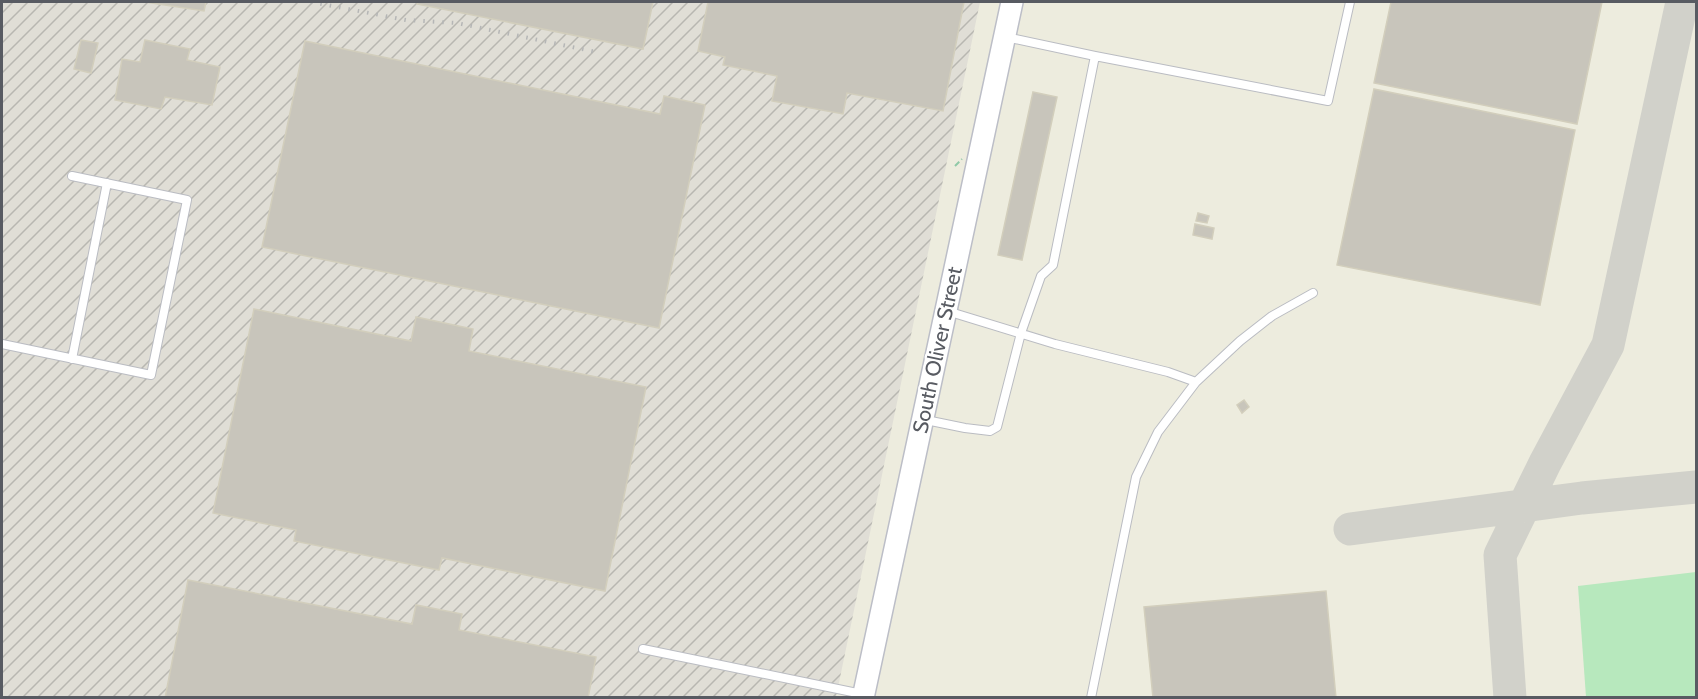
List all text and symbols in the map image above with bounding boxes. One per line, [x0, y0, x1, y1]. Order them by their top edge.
street label: South Oliver Street [907, 264, 967, 436]

